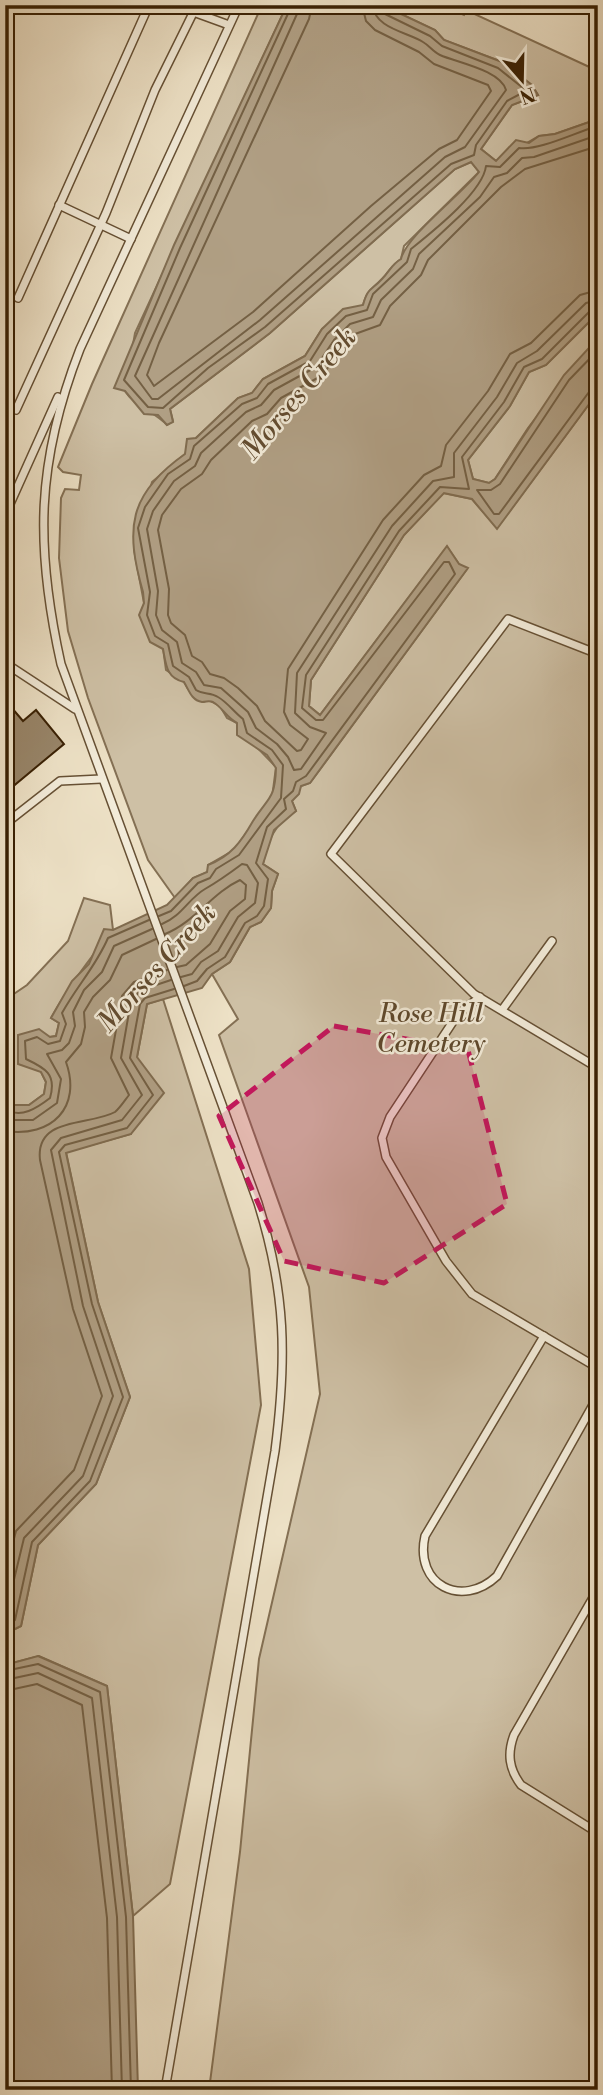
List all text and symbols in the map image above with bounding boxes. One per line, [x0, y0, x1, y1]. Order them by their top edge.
north arrow [488, 46, 558, 116]
text: N [516, 81, 539, 109]
water label: Morses Creek [234, 321, 364, 467]
water label: Morses Creek [90, 896, 224, 1040]
park label: Rose Hill Cemetery [377, 998, 486, 1060]

